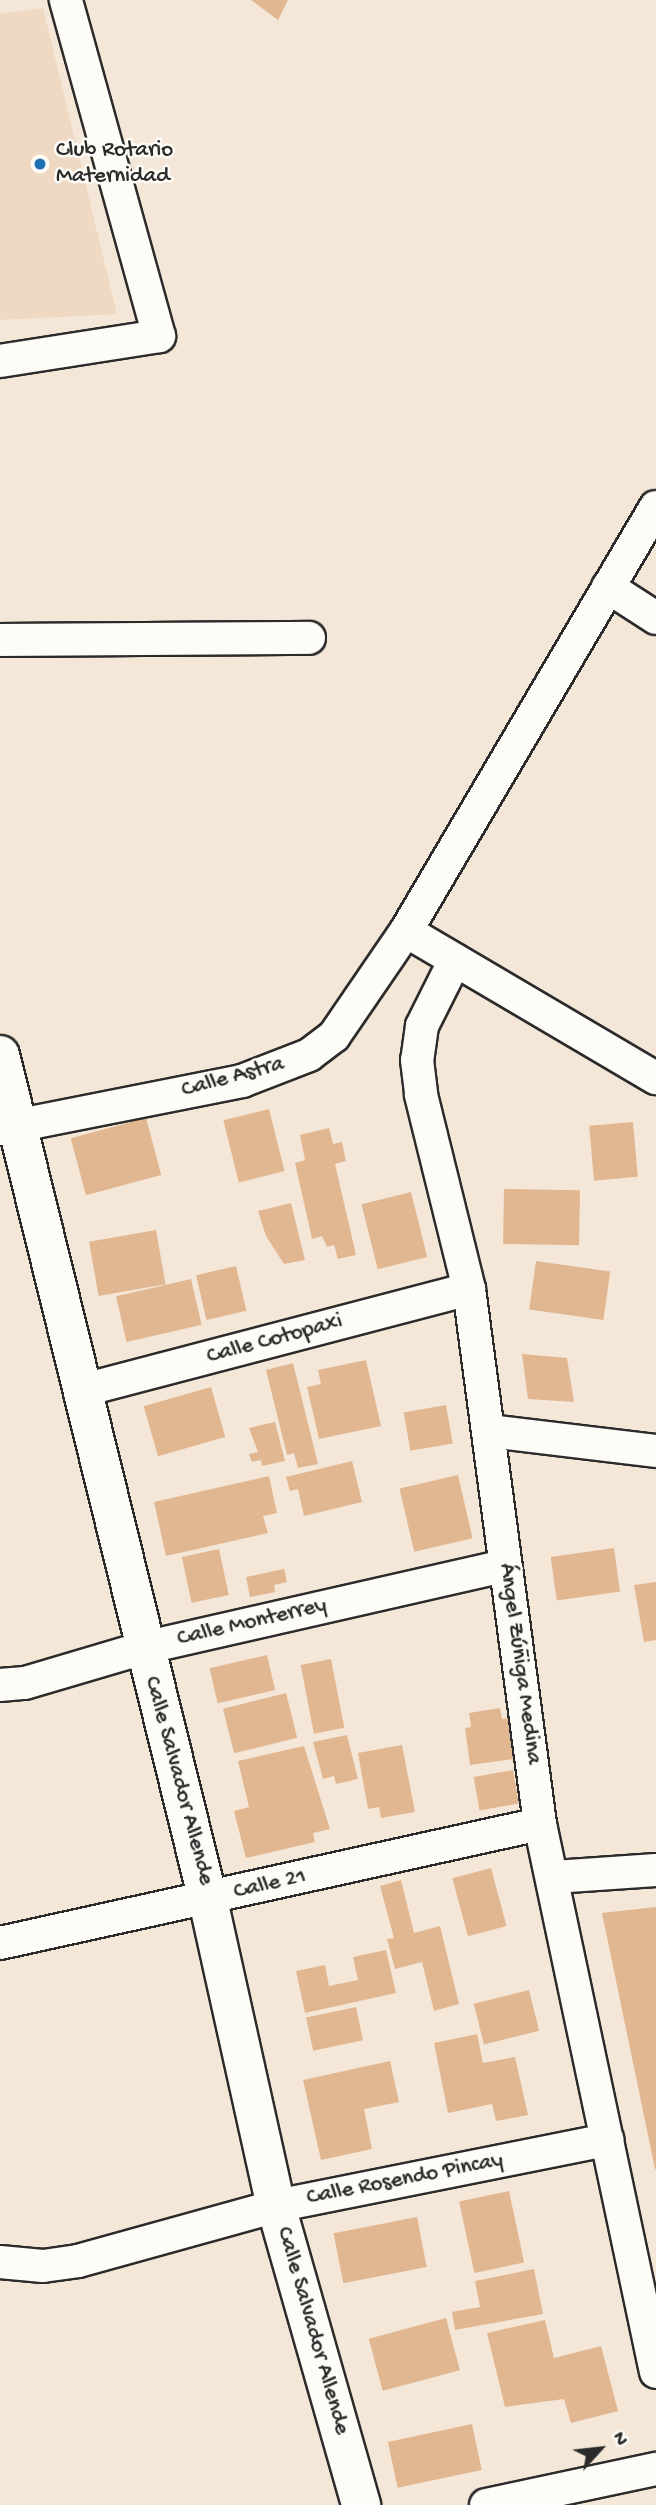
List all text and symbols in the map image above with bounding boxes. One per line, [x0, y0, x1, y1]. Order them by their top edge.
place label: Club Rotario Maternidad [56, 137, 173, 191]
marker: Club Rotario Maternidad [30, 154, 50, 174]
street label: Calle Astra [179, 1051, 287, 1105]
street label: Calle Cotopaxi [204, 1309, 346, 1371]
street label: Ángel Zúñiga Medina [491, 1562, 547, 1766]
street label: Calle Monterrey [175, 1592, 329, 1654]
street label: Calle Salvador Allende [137, 1674, 219, 1888]
street label: Calle 21 [231, 1863, 309, 1907]
street label: Calle Rosendo Pincay [305, 2147, 505, 2213]
street label: Calle Salvador Allende [269, 2224, 355, 2438]
north arrow [565, 2414, 635, 2484]
text: N [606, 2428, 632, 2450]

